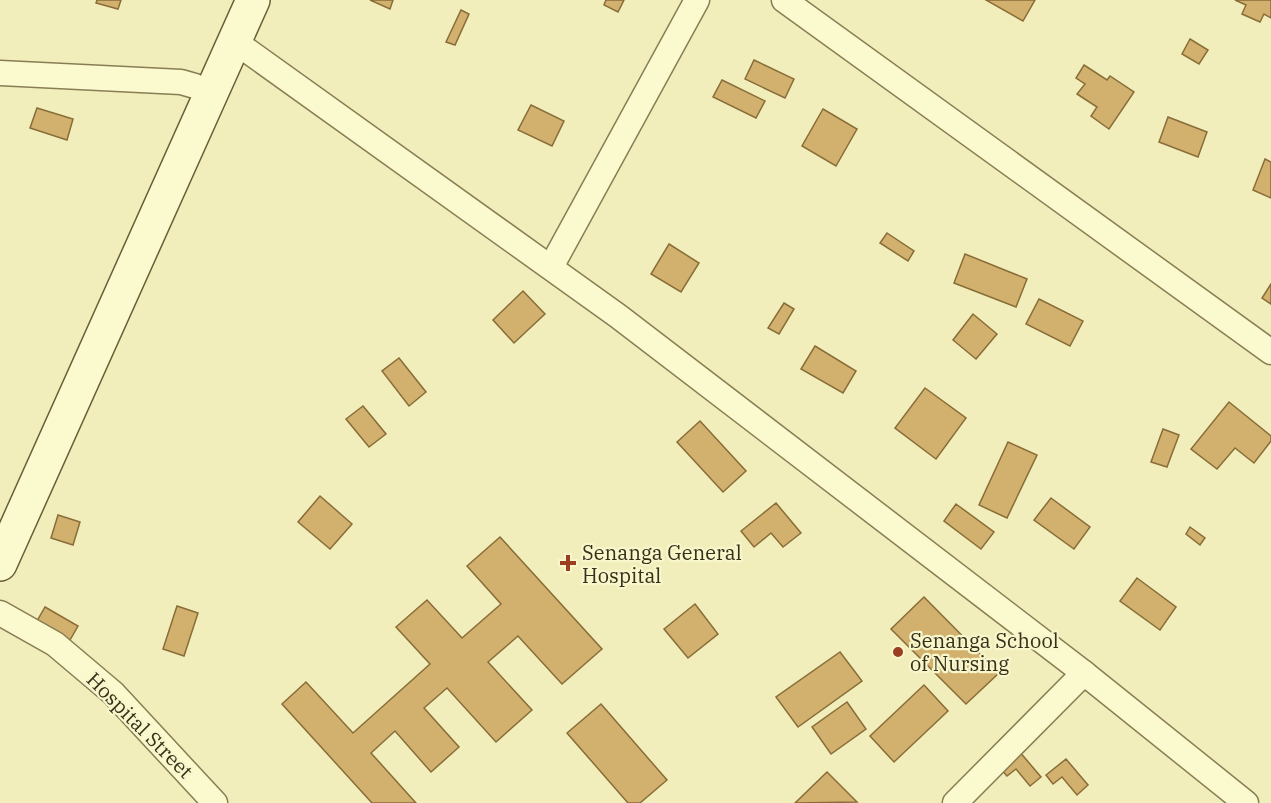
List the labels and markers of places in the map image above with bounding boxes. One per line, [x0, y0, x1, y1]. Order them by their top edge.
place label: Senanga General Hospital [582, 539, 742, 589]
marker: Senanga General Hospital [559, 554, 577, 572]
place label: Senanga School of Nursing [910, 627, 1059, 677]
marker: Senanga School of Nursing [891, 645, 905, 659]

